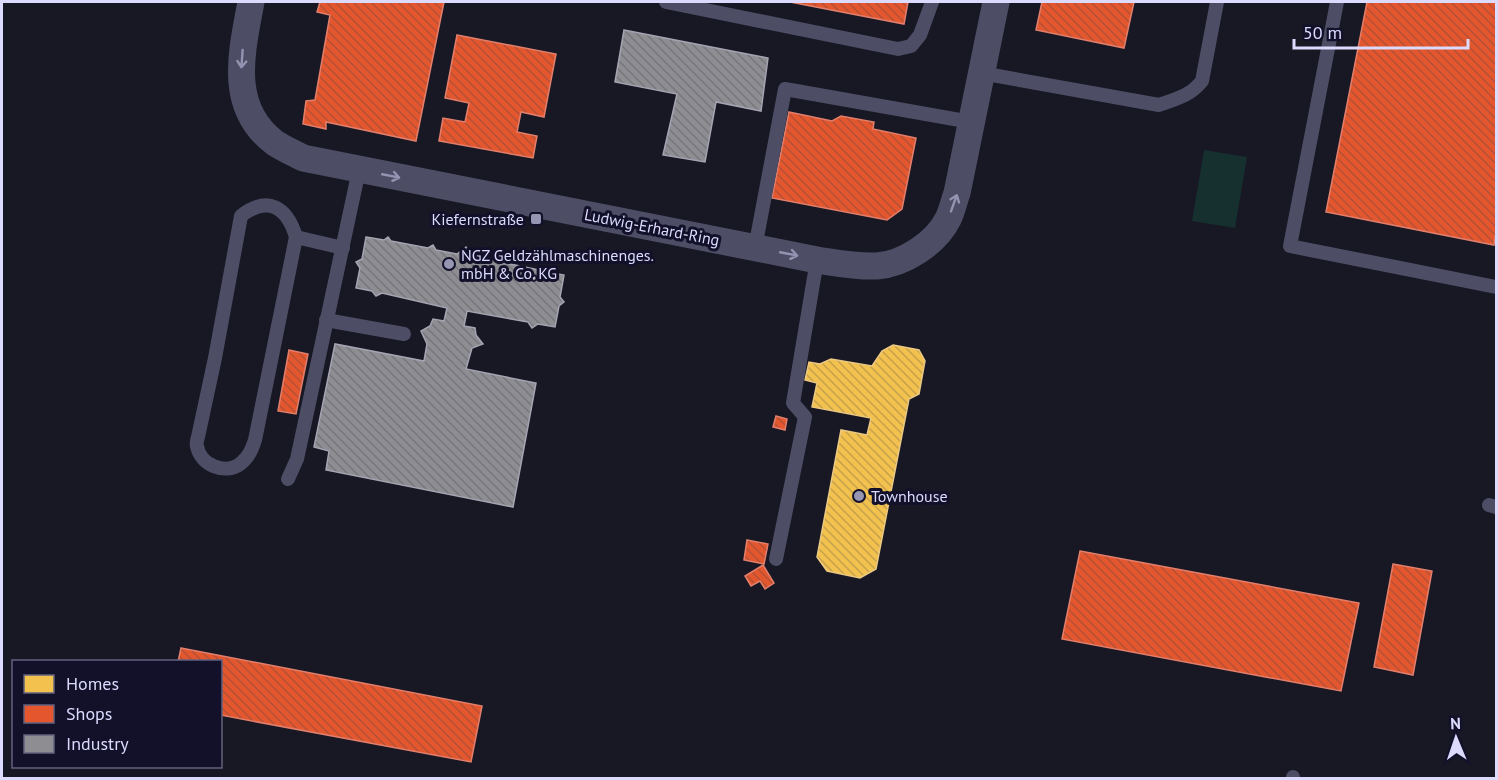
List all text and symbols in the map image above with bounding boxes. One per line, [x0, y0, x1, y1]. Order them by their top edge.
scale bar [1294, 12, 1468, 50]
text: 50 m [1303, 21, 1342, 44]
one-way arrow [236, 49, 247, 69]
one-way arrow [381, 171, 400, 182]
one-way arrow [949, 194, 960, 213]
street label: Ludwig-Erhard-Ring [583, 204, 721, 250]
place label: Kiefernstraße [431, 209, 524, 229]
marker: Kiefernstraße [529, 212, 543, 226]
place label: NGZ Geldzählmaschinenges. mbH & Co. KG [461, 245, 654, 283]
one-way arrow [778, 249, 798, 260]
marker: NGZ Geldzählmaschinenges. mbH & Co. KG [442, 257, 456, 271]
place label: Townhouse [871, 486, 948, 506]
marker: Townhouse [852, 489, 866, 503]
legend [12, 660, 222, 768]
text: Homes [66, 672, 119, 695]
text: Shops [66, 702, 112, 725]
north arrow [1426, 708, 1486, 768]
text: N [1450, 713, 1461, 733]
text: Industry [66, 732, 129, 755]

